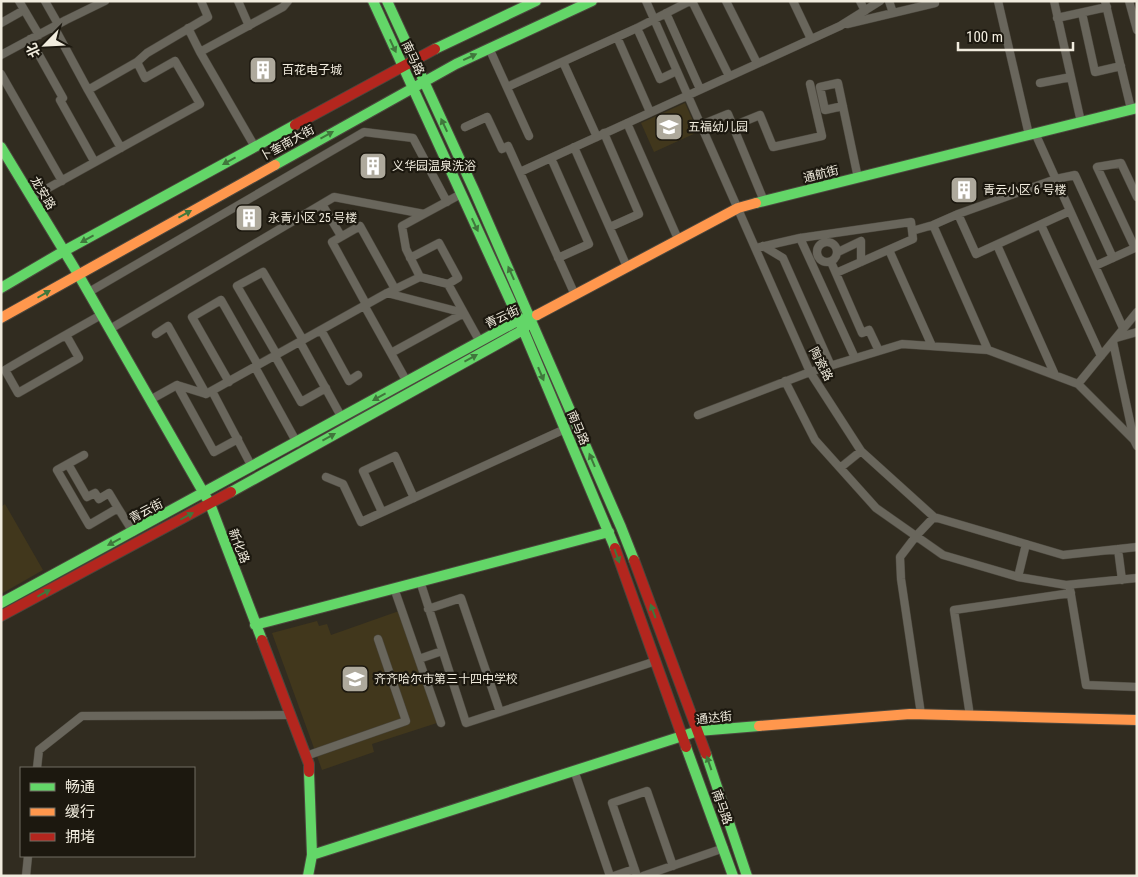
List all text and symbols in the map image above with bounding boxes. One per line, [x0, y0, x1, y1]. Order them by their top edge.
north arrow [20, 20, 70, 70]
scale bar [958, 20, 1073, 52]
text: 100 m [966, 28, 1003, 46]
one-way arrow [389, 38, 398, 53]
street label: 南马路 [399, 39, 427, 77]
text: 北 [23, 41, 43, 60]
one-way arrow [463, 53, 477, 61]
building icon: 百花电子城 [248, 55, 278, 85]
place label: 百花电子城 [282, 63, 342, 77]
school or university icon: 五福幼儿园 [654, 112, 684, 142]
one-way arrow [440, 118, 448, 132]
place label: 五福幼儿园 [688, 120, 748, 134]
street label: 卜奎南大街 [257, 122, 317, 164]
one-way arrow [320, 130, 334, 139]
building icon: 义华园温泉洗浴 [358, 151, 388, 181]
one-way arrow [222, 157, 237, 165]
place label: 义华园温泉洗浴 [392, 159, 476, 173]
street label: 通航街 [802, 163, 840, 185]
street label: 龙安路 [28, 174, 58, 212]
building icon: 青云小区 6 号楼 [949, 175, 979, 205]
place label: 青云小区 6 号楼 [983, 183, 1066, 197]
building icon: 永青小区 25 号楼 [234, 203, 264, 233]
one-way arrow [178, 210, 193, 218]
place label: 永青小区 25 号楼 [268, 211, 357, 225]
one-way arrow [472, 218, 480, 232]
one-way arrow [80, 234, 93, 243]
one-way arrow [507, 266, 515, 280]
one-way arrow [37, 289, 50, 298]
street label: 青云街 [483, 303, 521, 331]
street label: 陶瓷路 [806, 345, 836, 383]
one-way arrow [464, 354, 479, 362]
one-way arrow [538, 366, 546, 381]
one-way arrow [372, 393, 387, 401]
street label: 南马路 [565, 409, 591, 447]
one-way arrow [322, 433, 337, 441]
one-way arrow [588, 453, 596, 467]
street label: 青云街 [127, 496, 165, 526]
one-way arrow [180, 512, 194, 520]
street label: 新化路 [226, 527, 252, 565]
one-way arrow [107, 538, 121, 546]
one-way arrow [613, 549, 621, 564]
one-way arrow [38, 589, 51, 598]
one-way arrow [649, 603, 657, 618]
school or university icon: 齐齐哈尔市第三十四中学校 [340, 664, 370, 694]
place label: 齐齐哈尔市第三十四中学校 [374, 672, 518, 686]
street label: 通达街 [695, 709, 733, 727]
one-way arrow [705, 756, 712, 771]
legend [20, 767, 195, 857]
text: 畅通 [65, 778, 95, 796]
street label: 南马路 [709, 788, 735, 826]
text: 缓行 [65, 803, 95, 821]
text: 拥堵 [65, 828, 95, 846]

